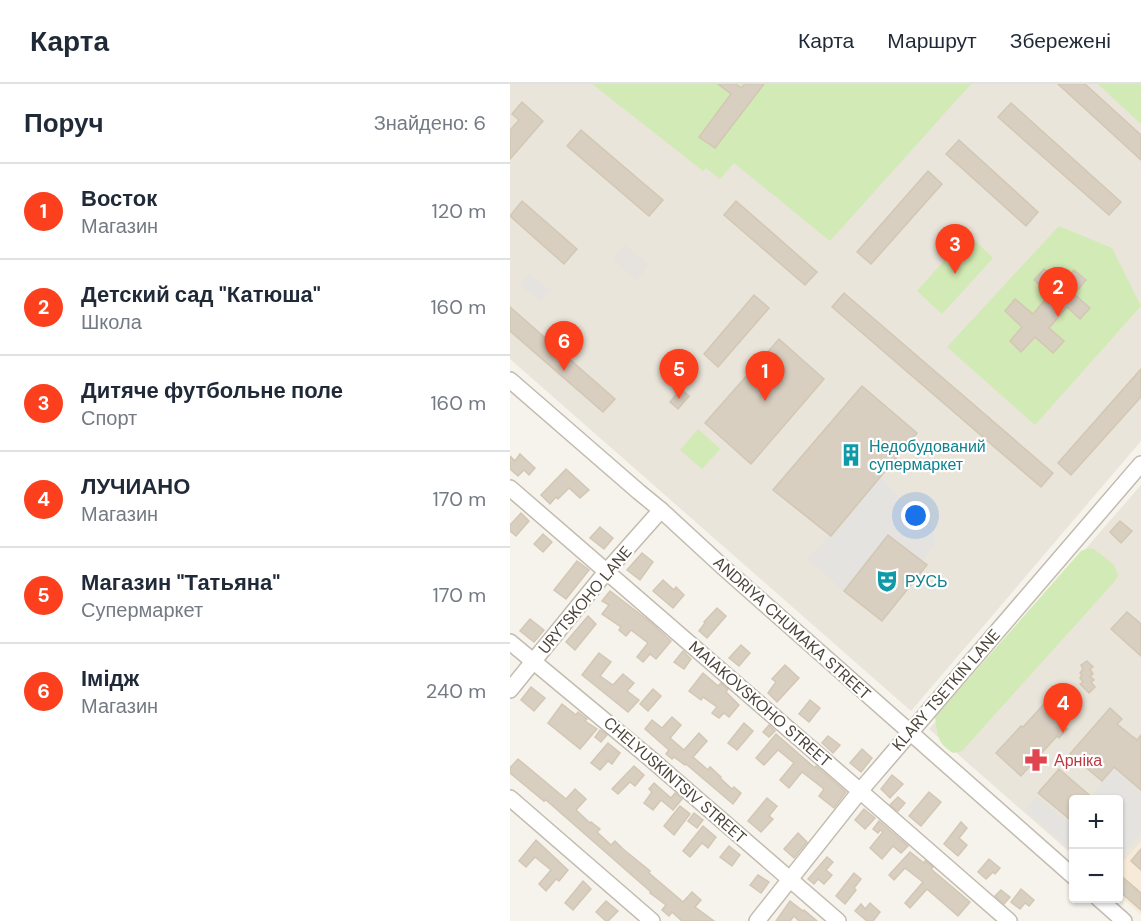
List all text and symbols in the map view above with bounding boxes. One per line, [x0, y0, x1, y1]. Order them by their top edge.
text: Карта [30, 23, 109, 60]
text: Карта [798, 27, 854, 55]
text: Маршрут [887, 27, 977, 55]
text: Збережені [1010, 27, 1111, 55]
text: Поруч [24, 106, 104, 140]
text: Знайдено: 6 [374, 110, 486, 136]
text: Восток [81, 184, 157, 213]
text: 1 [40, 198, 47, 224]
text: 120 m [432, 198, 486, 224]
text: Магазин [81, 213, 158, 239]
pin: 3 [936, 224, 974, 274]
pin: 2 [1038, 268, 1078, 317]
text: Детский сад "Катюша" [81, 280, 321, 309]
text: 2 [38, 294, 49, 320]
text: 160 m [430, 294, 486, 320]
text: Школа [81, 309, 142, 335]
pin: 6 [544, 322, 584, 371]
pin: 5 [660, 350, 698, 399]
pin: 1 [746, 352, 784, 401]
text: Дитяче футбольне поле [81, 376, 343, 405]
text: 3 [37, 390, 50, 416]
text: 160 m [430, 390, 486, 416]
text: Спорт [81, 405, 137, 431]
place label: Недобудований супермаркет [869, 436, 986, 475]
building icon: Недобудований супермаркет [838, 442, 864, 468]
text: ЛУЧИАНО [81, 472, 190, 501]
text: 4 [37, 486, 50, 512]
text: 170 m [433, 486, 486, 512]
text: Магазин [81, 501, 158, 527]
your location [901, 501, 930, 530]
street label: URYTSKOHO LANE [534, 542, 636, 658]
street label: ANDRIYA CHUMAKA STREET [709, 552, 875, 704]
text: Магазин "Татьяна" [81, 568, 280, 597]
theatre icon: РУСЬ [874, 568, 900, 594]
place label: РУСЬ [905, 571, 948, 592]
text: 5 [37, 582, 50, 608]
text: 170 m [433, 582, 486, 608]
text: Супермаркет [81, 597, 203, 623]
street label: KLARY TSETKIN LANE [887, 625, 1005, 755]
street label: MAIAKOVSKOHO STREET [685, 636, 835, 772]
text: Імідж [81, 664, 139, 693]
text: 6 [37, 678, 50, 704]
text: 240 m [426, 678, 486, 704]
pin: 4 [1044, 684, 1082, 733]
text: Магазин [81, 693, 158, 719]
street label: CHELYUSKINTSIV STREET [599, 712, 751, 848]
pharmacy icon: Арніка [1023, 747, 1049, 773]
place label: Арніка [1054, 750, 1102, 771]
map controls [1069, 795, 1123, 903]
button: + [1069, 795, 1123, 849]
button: − [1069, 849, 1123, 903]

